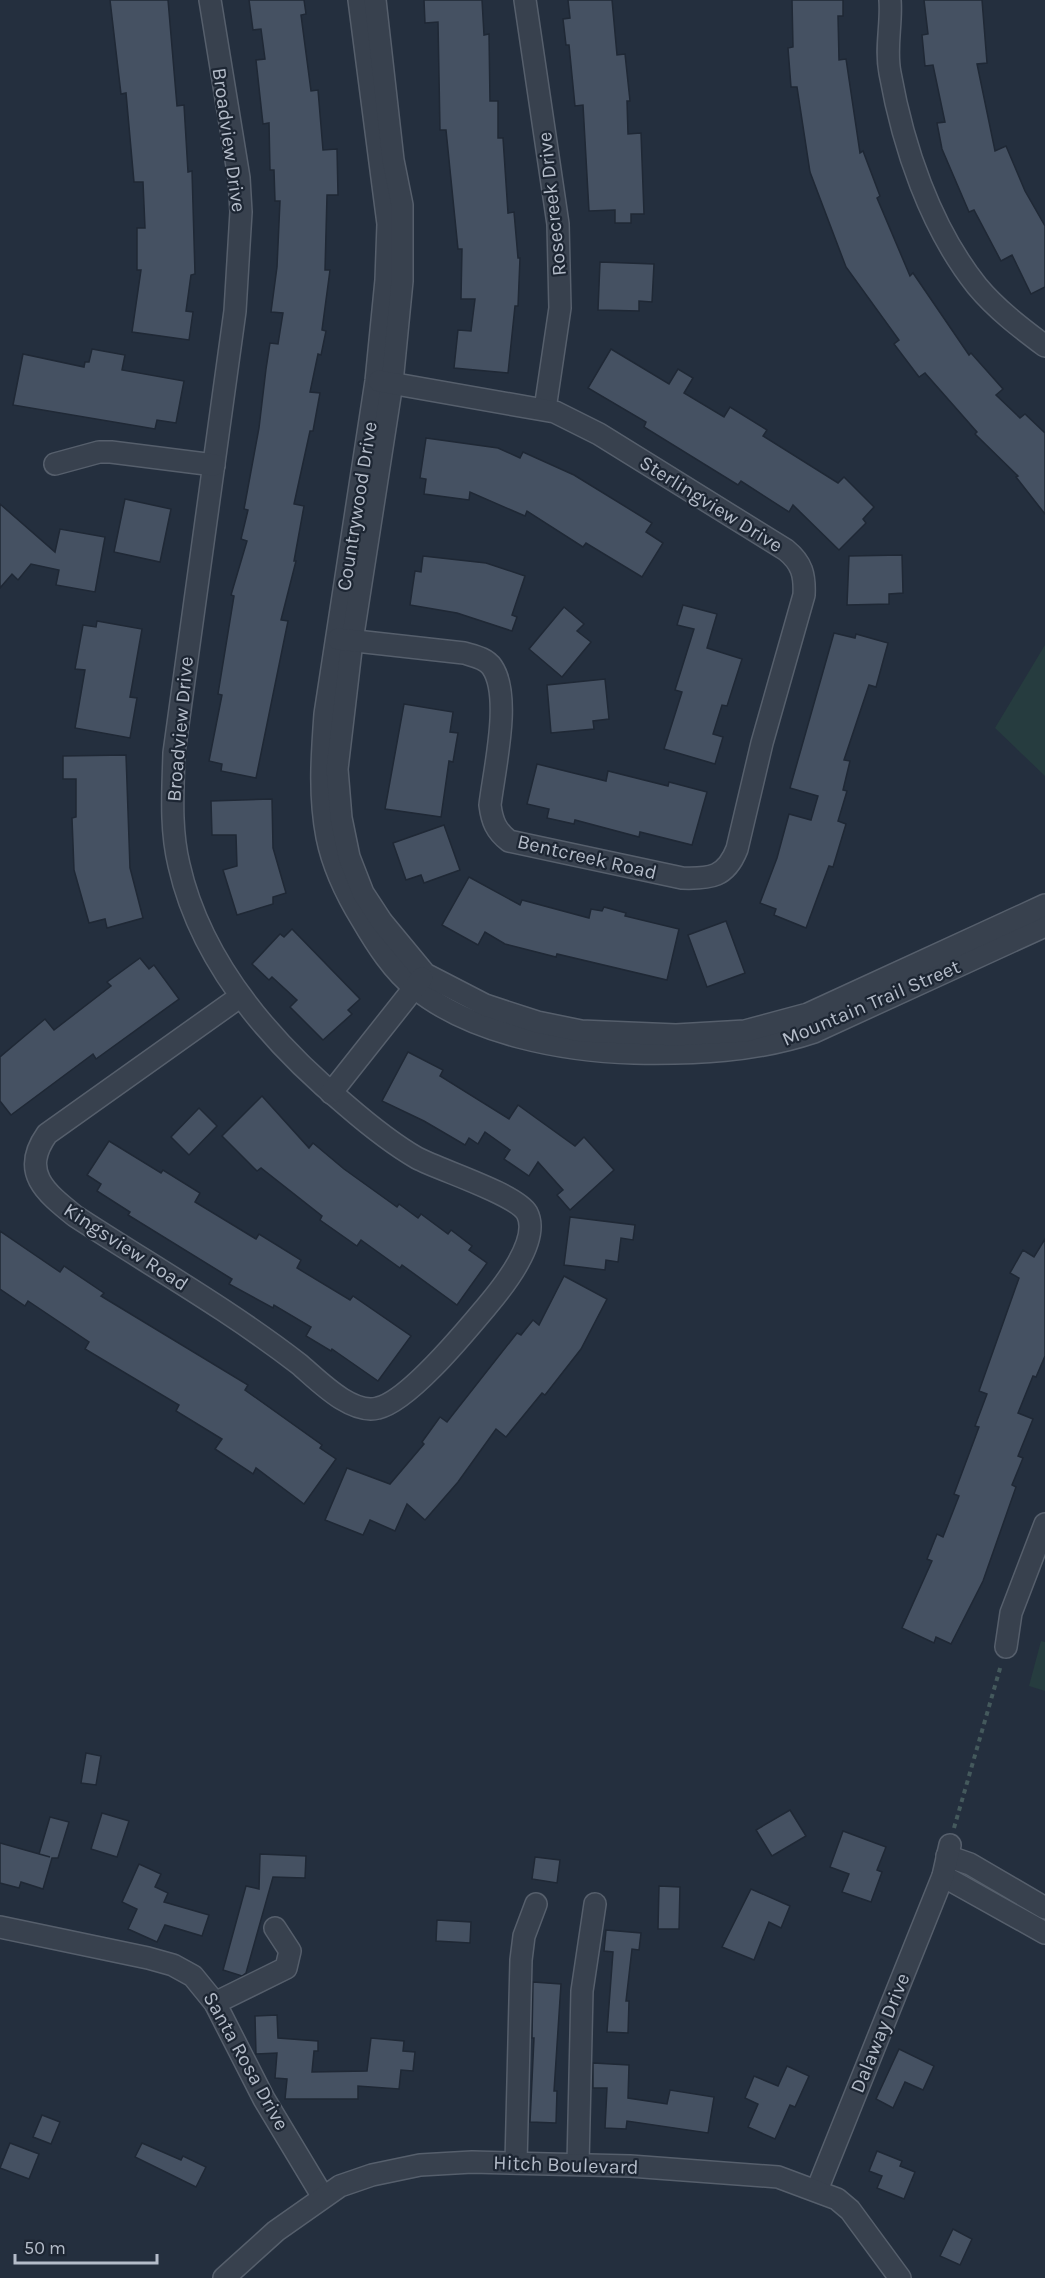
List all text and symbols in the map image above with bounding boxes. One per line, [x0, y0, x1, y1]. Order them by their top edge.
street label: Broadview Drive [207, 66, 251, 214]
street label: Rosecreek Drive [533, 131, 571, 277]
street label: Countrywood Drive [332, 420, 382, 592]
street label: Sterlingview Drive [635, 451, 787, 557]
street label: Broadview Drive [162, 655, 198, 803]
street label: Bentcreek Road [515, 830, 659, 884]
street label: Mountain Trail Street [778, 955, 964, 1051]
street label: Kingsview Road [60, 1198, 192, 1296]
street label: Dalaway Drive [846, 1970, 914, 2096]
street label: Santa Rosa Drive [198, 1988, 294, 2134]
street label: Hitch Boulevard [493, 2151, 639, 2179]
scale bar [15, 2227, 158, 2265]
text: 50 m [24, 2237, 66, 2259]

